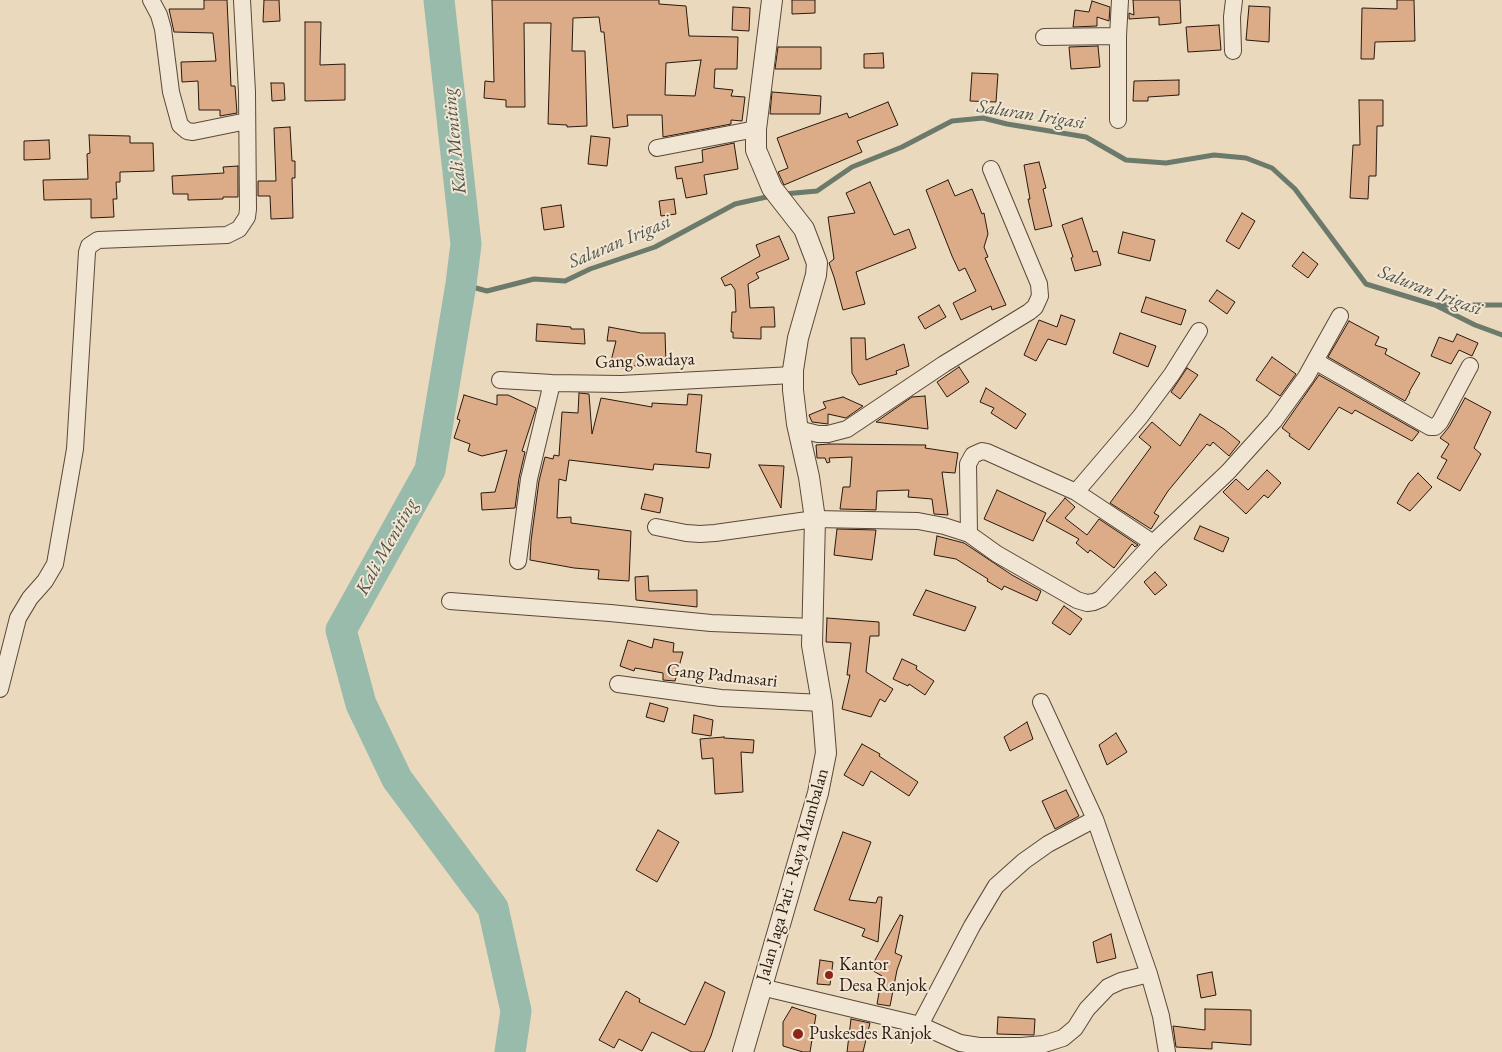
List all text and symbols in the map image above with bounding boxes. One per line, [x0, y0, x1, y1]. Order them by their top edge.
water label: Kali Meniting [438, 87, 472, 195]
water label: Saluran Irigasi [975, 95, 1087, 135]
water label: Saluran Irigasi [565, 210, 675, 274]
water label: Saluran Irigasi [1375, 261, 1485, 321]
street label: Gang Swadaya [595, 348, 695, 374]
water label: Kali Meniting [351, 495, 423, 599]
street label: Gang Padmasari [666, 659, 778, 693]
street label: Jalan Jaga Pati - Raya Mambalan [752, 766, 834, 984]
place label: Kantor Desa Ranjok [839, 954, 927, 996]
marker: Kantor Desa Ranjok [823, 969, 835, 981]
place label: Puskesdes Ranjok [809, 1023, 932, 1045]
marker: Puskesdes Ranjok [791, 1027, 805, 1041]

